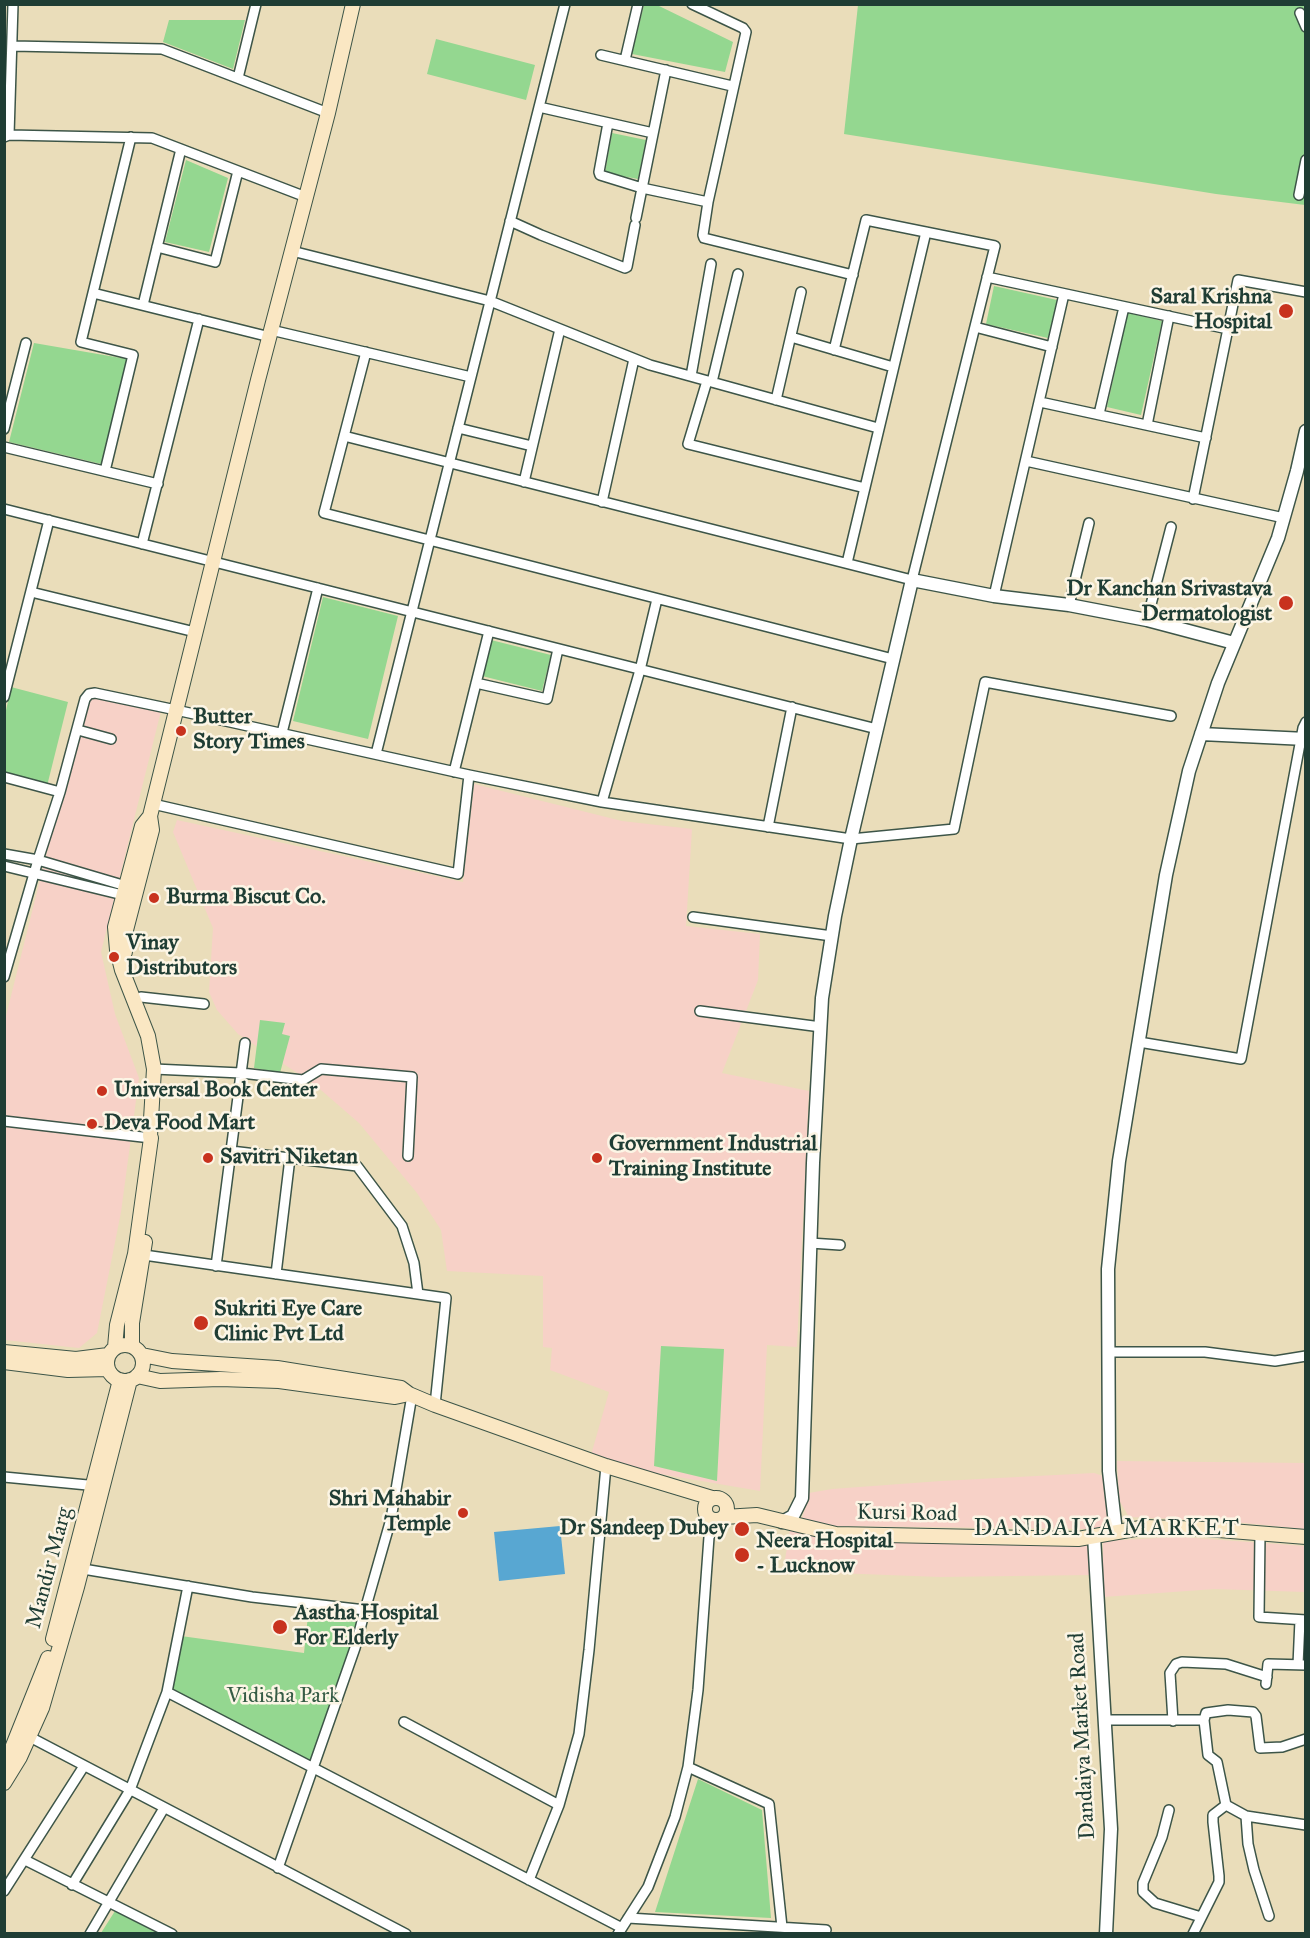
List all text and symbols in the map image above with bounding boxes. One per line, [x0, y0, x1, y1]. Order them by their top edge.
place label: Saral Krishna Hospital [1150, 285, 1272, 336]
marker: Saral Krishna Hospital [1277, 302, 1295, 320]
place label: Dr Kanchan Srivastava Dermatologist [1066, 577, 1272, 628]
marker: Dr Kanchan Srivastava Dermatologist [1277, 594, 1295, 612]
place label: Butter Story Times [193, 705, 305, 756]
marker: Butter Story Times [174, 724, 188, 738]
place label: Burma Biscut Co. [166, 885, 326, 911]
marker: Burma Biscut Co. [147, 891, 161, 905]
place label: Vinay Distributors [126, 931, 237, 982]
marker: Vinay Distributors [107, 950, 121, 964]
place label: Universal Book Center [114, 1078, 317, 1104]
marker: Universal Book Center [95, 1084, 109, 1098]
place label: Deva Food Mart [104, 1111, 255, 1137]
marker: Deva Food Mart [85, 1117, 99, 1131]
place label: Government Industrial Training Institute [609, 1132, 817, 1184]
place label: Savitri Niketan [220, 1145, 358, 1171]
marker: Savitri Niketan [201, 1151, 215, 1165]
marker: Government Industrial Training Institute [590, 1151, 604, 1165]
place label: Sukriti Eye Care Clinic Pvt Ltd [214, 1297, 362, 1348]
marker: Sukriti Eye Care Clinic Pvt Ltd [192, 1314, 210, 1332]
place label: Shri Mahabir Temple [329, 1487, 451, 1538]
street label: Kursi Road [856, 1500, 958, 1528]
street label: Mandir Marg [21, 1504, 79, 1632]
marker: Shri Mahabir Temple [456, 1506, 470, 1520]
district label: DANDAIYA MARKET [973, 1515, 1241, 1543]
place label: Dr Sandeep Dubey [560, 1516, 728, 1542]
marker: Dr Sandeep Dubey [733, 1520, 751, 1538]
place label: Neera Hospital - Lucknow [756, 1529, 893, 1580]
marker: Neera Hospital - Lucknow [733, 1546, 751, 1564]
place label: Aastha Hospital For Elderly [294, 1601, 438, 1652]
marker: Aastha Hospital For Elderly [271, 1618, 289, 1636]
street label: Dandaiya Market Road [1064, 1632, 1102, 1840]
park label: Vidisha Park [227, 1684, 339, 1710]

